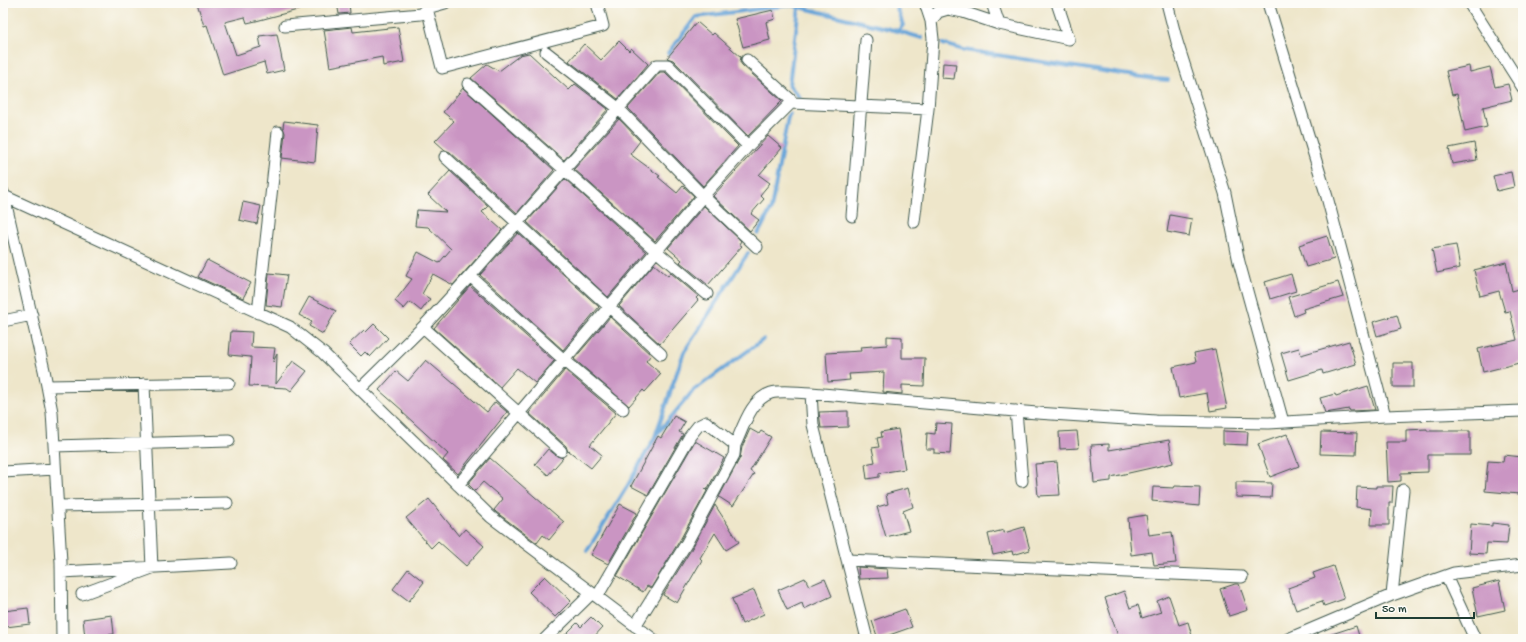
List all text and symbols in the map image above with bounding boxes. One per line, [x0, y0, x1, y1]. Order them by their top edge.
scale bar [1376, 594, 1474, 620]
text: 50 m [1382, 603, 1407, 617]

